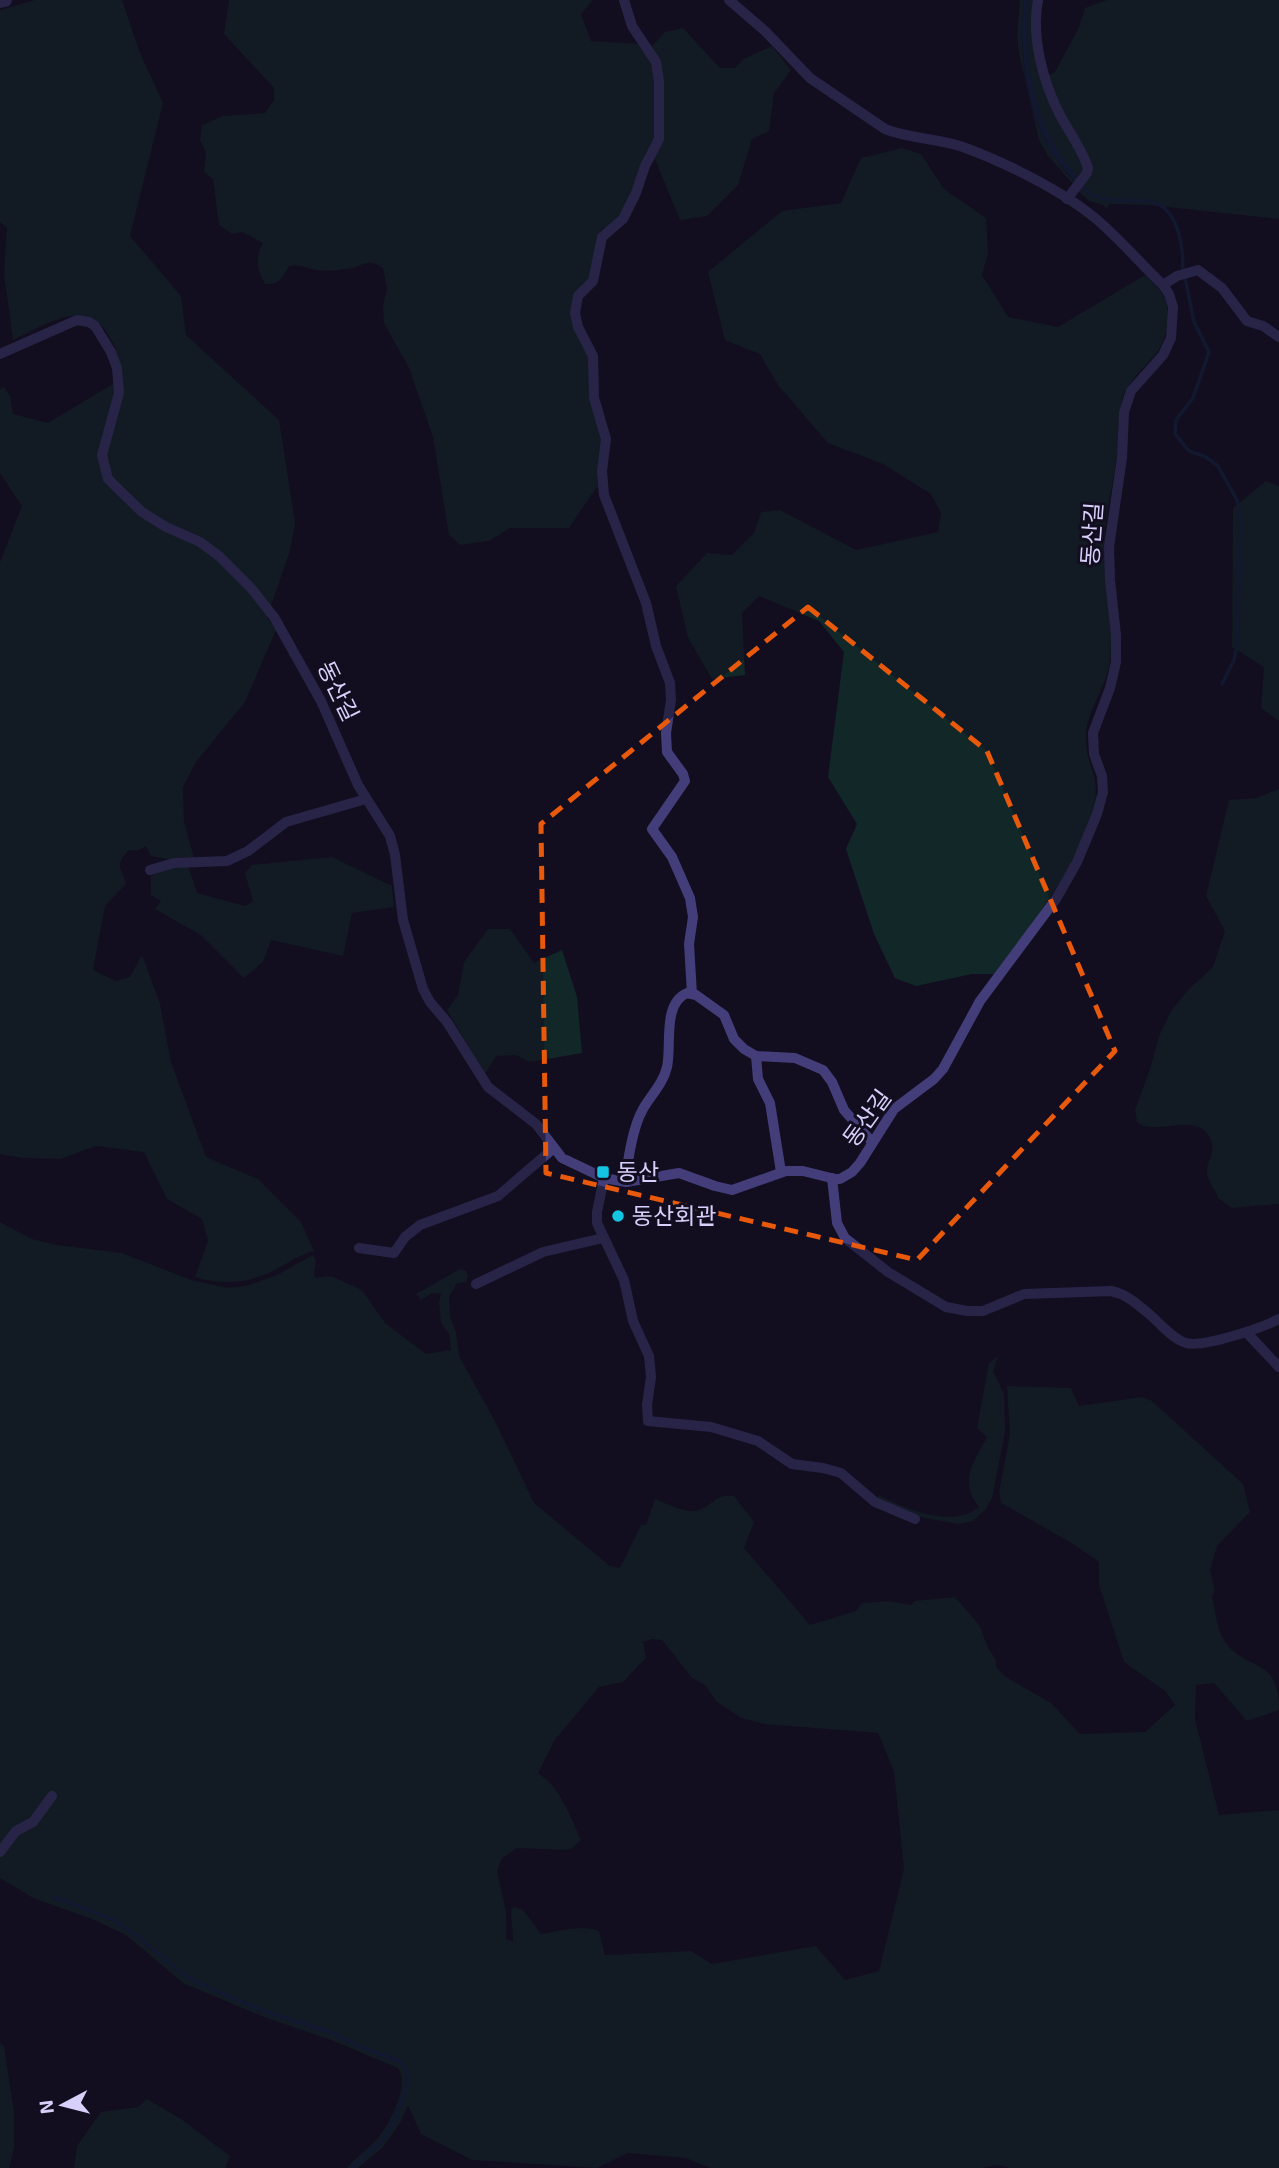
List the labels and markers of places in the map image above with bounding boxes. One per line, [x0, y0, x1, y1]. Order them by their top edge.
place label: 동산 [617, 1157, 659, 1185]
marker: 동산 [595, 1164, 611, 1180]
place label: 동산회관 [632, 1201, 717, 1229]
marker: 동산회관 [610, 1208, 626, 1224]

